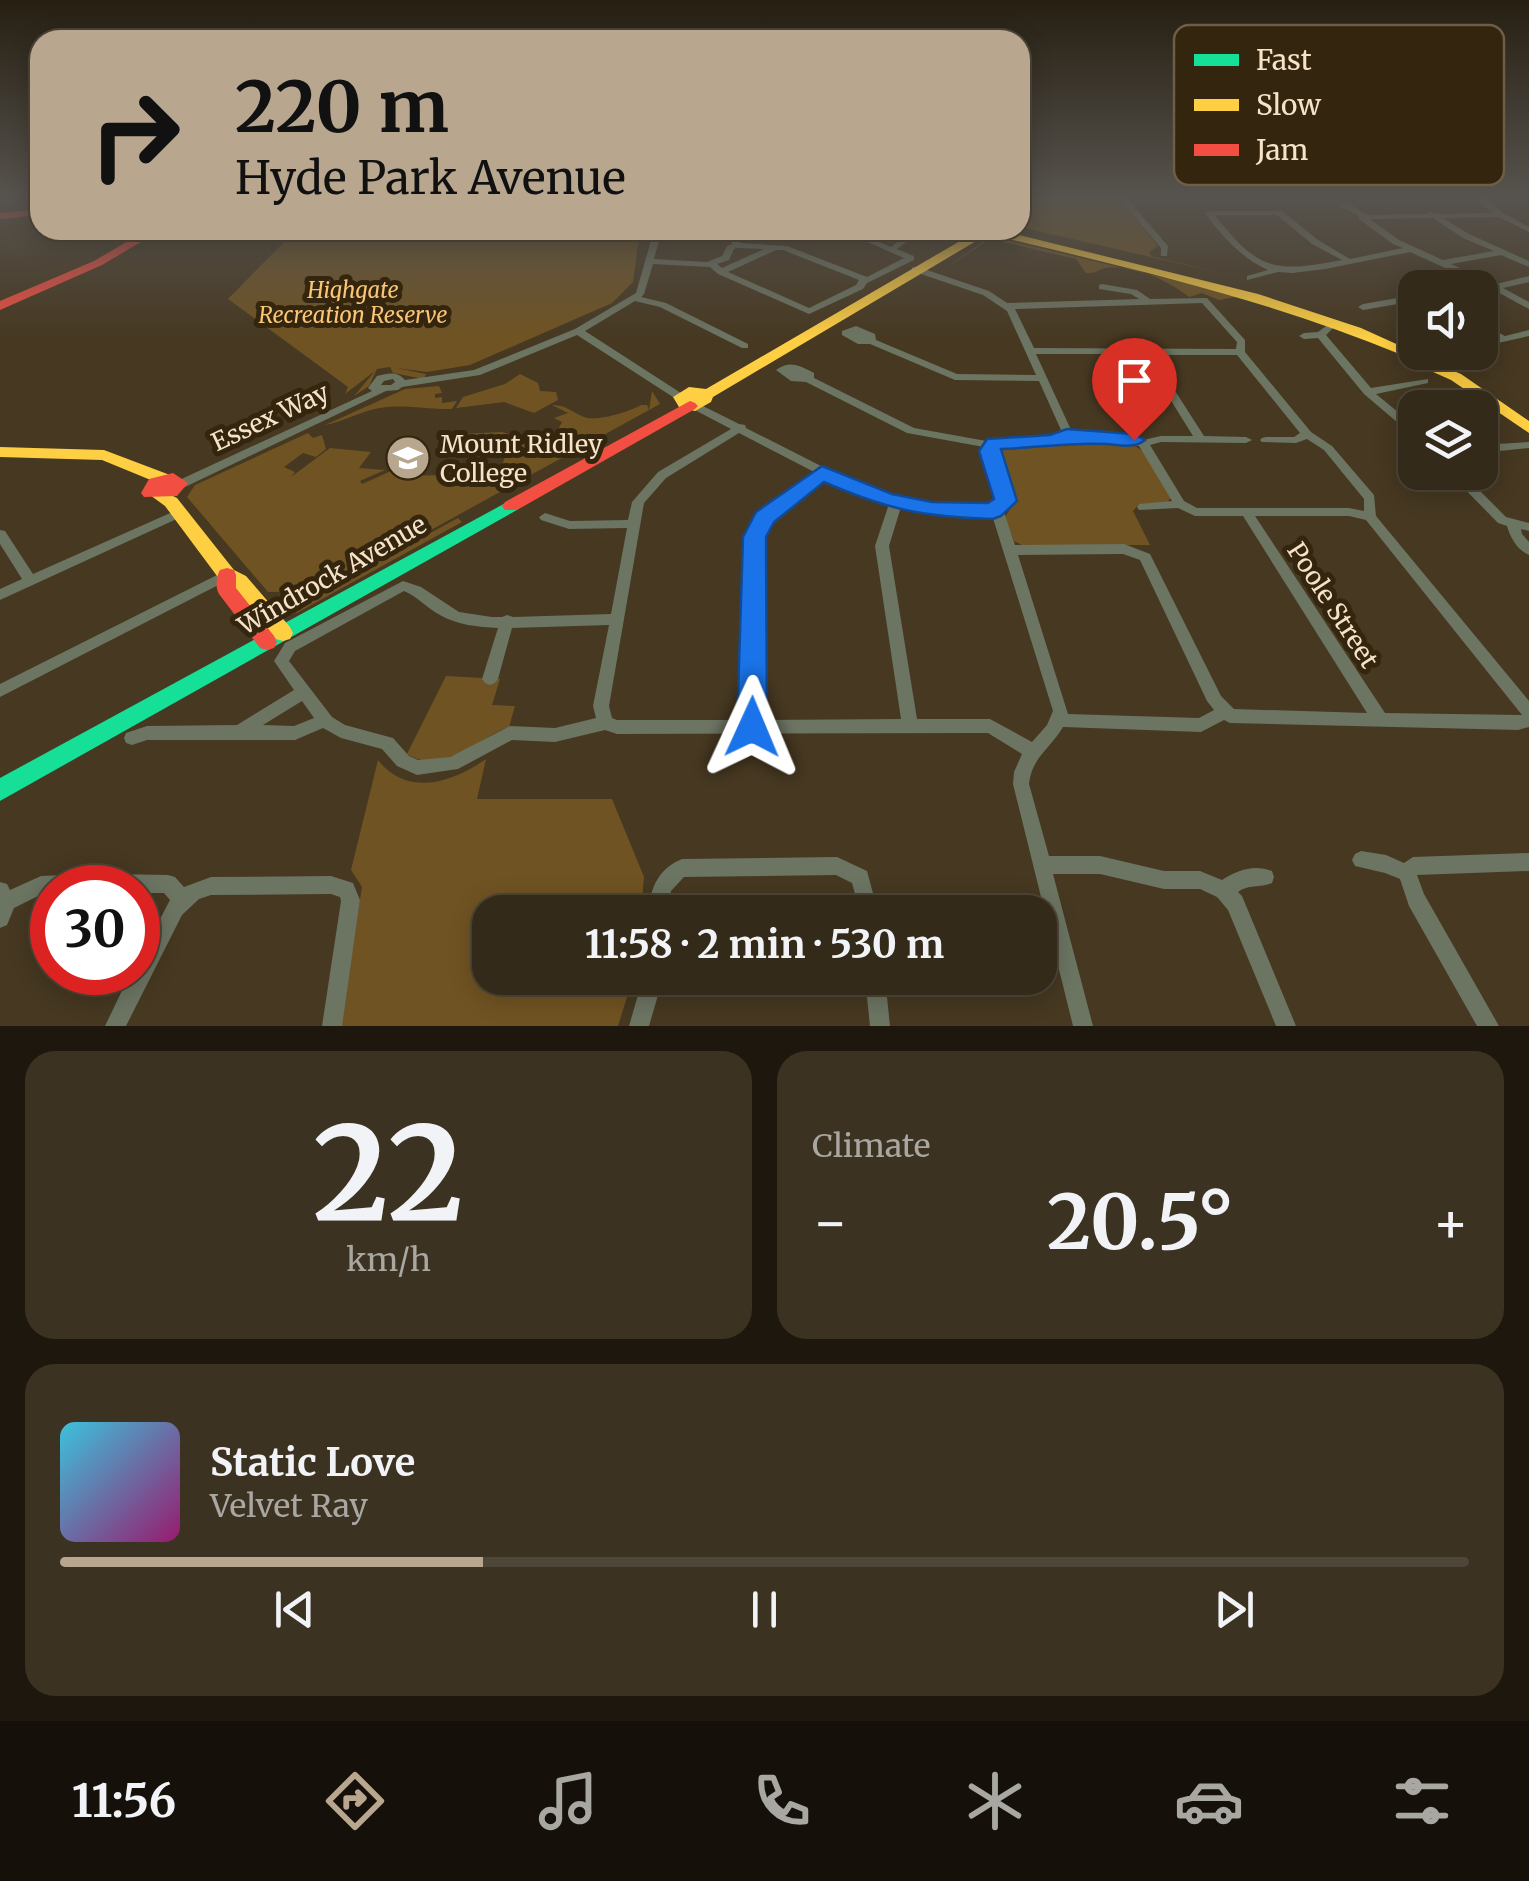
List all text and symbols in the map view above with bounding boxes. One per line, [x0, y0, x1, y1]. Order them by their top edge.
legend [1174, 25, 1504, 185]
text: Fast [1256, 42, 1312, 78]
text: 220 m [235, 63, 449, 151]
icon: right [70, 70, 200, 200]
text: Slow [1256, 87, 1321, 123]
text: Jam [1255, 132, 1309, 168]
text: Hyde Park Avenue [235, 150, 626, 206]
map controls [1398, 270, 1498, 490]
button: sound [1398, 270, 1498, 370]
park label: Highgate Recreation Reserve [258, 276, 448, 329]
pin [1092, 338, 1177, 441]
icon: arrive [1107, 353, 1162, 408]
street label: Essex Way [206, 376, 334, 458]
button: layers [1398, 390, 1498, 490]
place label: Mount Ridley College [440, 428, 603, 489]
school or university icon: Mount Ridley College [385, 435, 431, 481]
street label: Windrock Avenue [231, 508, 432, 642]
street label: Poole Street [1280, 536, 1386, 674]
position arrow [700, 675, 804, 779]
speed limit sign: 30 [30, 865, 160, 995]
text: 11:58 · 2 min · 530 m [585, 921, 944, 968]
text: 22 [313, 1093, 464, 1256]
text: Climate [812, 1126, 930, 1166]
text: 20.5° [1047, 1175, 1234, 1269]
text: − [812, 1188, 849, 1257]
text: + [1432, 1188, 1469, 1257]
text: km/h [346, 1240, 431, 1280]
text: Static Love [210, 1439, 415, 1486]
text: Velvet Ray [210, 1486, 368, 1526]
icon: previous [267, 1582, 322, 1637]
icon: pause [737, 1582, 792, 1637]
icon: next [1207, 1582, 1262, 1637]
icon: directions [320, 1766, 390, 1836]
icon: music [533, 1766, 603, 1836]
icon: phone [747, 1766, 817, 1836]
icon: climate [960, 1766, 1030, 1836]
icon: car [1174, 1766, 1244, 1836]
icon: filters [1387, 1766, 1457, 1836]
text: 11:56 [72, 1773, 176, 1829]

